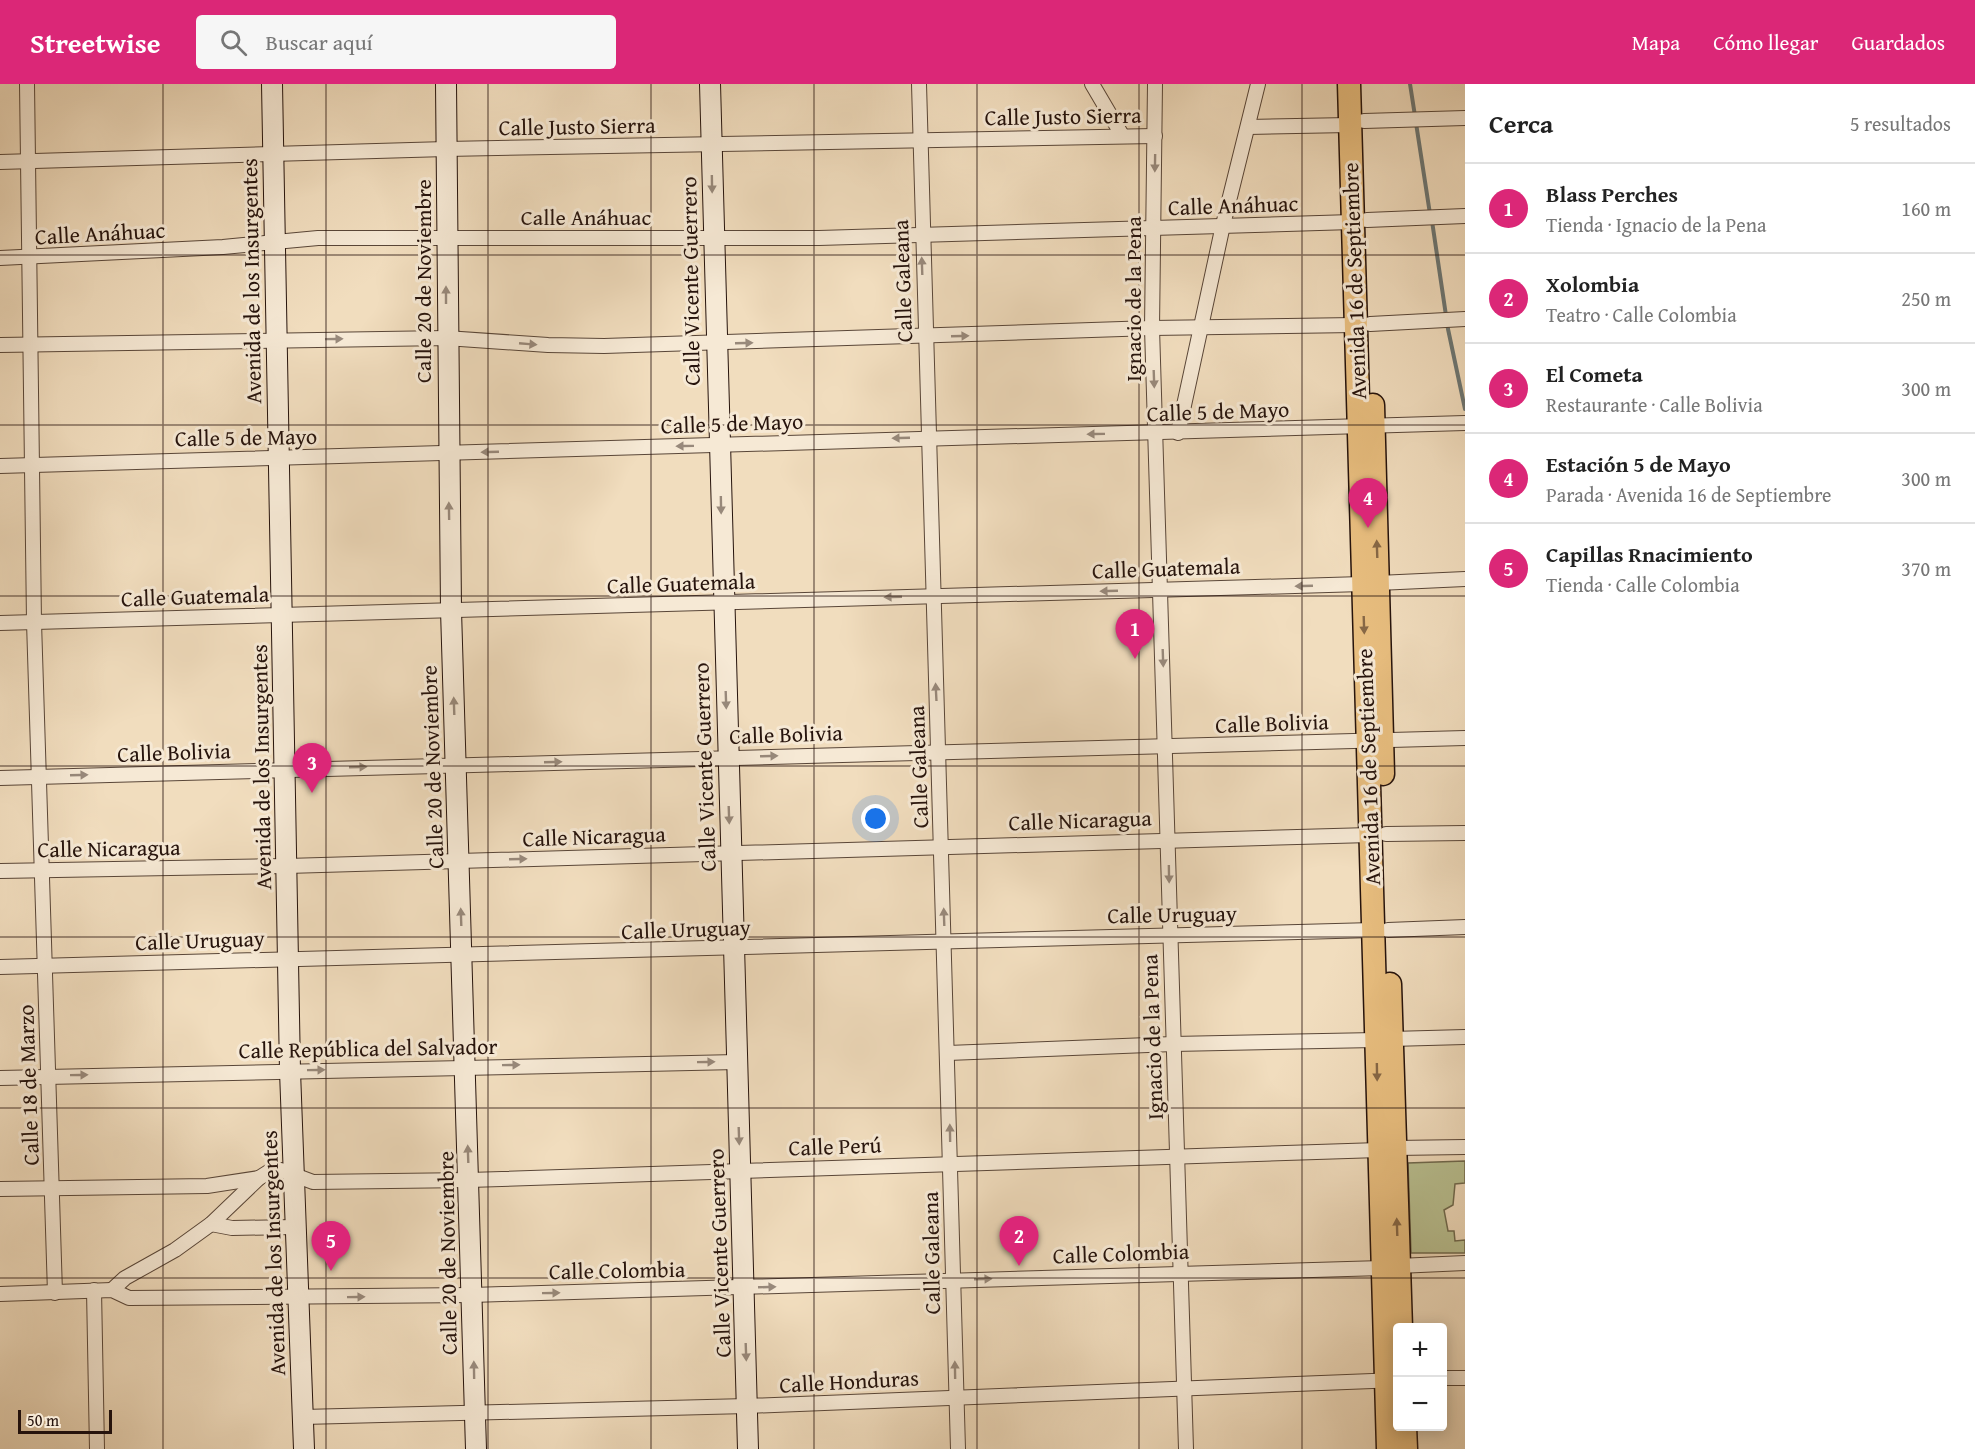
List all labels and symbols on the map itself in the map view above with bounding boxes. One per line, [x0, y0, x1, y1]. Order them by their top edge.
street label: Calle Justo Sierra [984, 99, 1142, 133]
street label: Calle Justo Sierra [498, 109, 656, 143]
one-way arrow [1150, 154, 1160, 173]
street label: Avenida de los Insurgentes [233, 158, 269, 404]
street label: Avenida 16 de Septiembre [1334, 162, 1374, 400]
one-way arrow [707, 175, 717, 194]
street label: Calle Vicente Guerrero [672, 176, 708, 386]
street label: Calle 20 de Noviembre [407, 179, 439, 383]
street label: Calle Anáhuac [1167, 187, 1299, 223]
street label: Calle Anáhuac [521, 201, 651, 233]
street label: Calle Anáhuac [34, 214, 166, 252]
street label: Ignacio de la Pena [1117, 216, 1149, 382]
street label: Calle Galeana [884, 218, 920, 343]
one-way arrow [918, 257, 927, 276]
one-way arrow [441, 285, 451, 304]
one-way arrow [951, 331, 970, 340]
one-way arrow [324, 334, 343, 344]
one-way arrow [735, 338, 754, 347]
one-way arrow [519, 339, 538, 349]
one-way arrow [1149, 370, 1158, 389]
street label: Calle 5 de Mayo [1146, 393, 1290, 429]
street label: Calle 5 de Mayo [660, 405, 804, 441]
street label: Calle 5 de Mayo [175, 420, 317, 454]
one-way arrow [1087, 430, 1106, 439]
one-way arrow [892, 433, 911, 443]
one-way arrow [676, 441, 695, 451]
one-way arrow [481, 448, 500, 457]
pin: 4 [1348, 478, 1388, 528]
one-way arrow [716, 496, 725, 515]
one-way arrow [445, 501, 454, 520]
one-way arrow [1373, 540, 1382, 559]
street label: Calle Guatemala [1091, 549, 1241, 587]
street label: Calle Guatemala [606, 564, 756, 602]
street label: Calle Guatemala [120, 577, 270, 615]
one-way arrow [1294, 581, 1313, 590]
one-way arrow [1100, 586, 1119, 596]
one-way arrow [884, 593, 903, 602]
pin: 1 [1116, 610, 1154, 659]
one-way arrow [1359, 616, 1368, 635]
street label: Avenida de los Insurgentes [243, 644, 279, 890]
street label: Avenida 16 de Septiembre [1348, 648, 1388, 886]
one-way arrow [1158, 649, 1167, 668]
street label: Calle Vicente Guerrero [684, 662, 724, 872]
street label: Calle 20 de Noviembre [412, 665, 452, 869]
one-way arrow [931, 682, 940, 701]
one-way arrow [721, 691, 731, 710]
one-way arrow [449, 696, 459, 715]
street label: Calle Galeana [900, 704, 936, 829]
street label: Calle Bolivia [1215, 705, 1330, 741]
street label: Calle Bolivia [729, 716, 844, 752]
street label: Calle Bolivia [117, 734, 232, 770]
pin: 3 [292, 744, 332, 793]
one-way arrow [760, 751, 779, 760]
one-way arrow [544, 757, 563, 766]
one-way arrow [349, 762, 368, 771]
one-way arrow [70, 771, 89, 780]
street label: Calle Nicaragua [1008, 801, 1153, 838]
your location [861, 804, 890, 833]
one-way arrow [725, 806, 734, 825]
street label: Calle Nicaragua [522, 817, 667, 854]
street label: Calle Nicaragua [37, 831, 181, 865]
one-way arrow [508, 854, 527, 864]
one-way arrow [1164, 865, 1174, 884]
street label: Calle Uruguay [1107, 897, 1237, 931]
one-way arrow [457, 907, 466, 926]
one-way arrow [939, 907, 949, 926]
street label: Calle Uruguay [621, 911, 751, 947]
street label: Calle Uruguay [135, 922, 265, 958]
street label: Ignacio de la Pena [1133, 953, 1171, 1120]
street label: Calle 18 de Marzo [9, 1004, 47, 1166]
street label: Calle República del Salvador [238, 1030, 498, 1066]
one-way arrow [697, 1057, 716, 1067]
one-way arrow [502, 1060, 521, 1070]
one-way arrow [1372, 1063, 1381, 1082]
one-way arrow [307, 1065, 326, 1074]
one-way arrow [70, 1071, 89, 1080]
one-way arrow [945, 1123, 954, 1142]
one-way arrow [734, 1127, 744, 1146]
street label: Calle Perú [788, 1128, 882, 1164]
street label: Avenida de los Insurgentes [253, 1130, 293, 1376]
one-way arrow [463, 1144, 473, 1163]
street label: Calle Vicente Guerrero [699, 1148, 739, 1358]
street label: Calle 20 de Noviembre [429, 1151, 465, 1355]
street label: Calle Galeana [914, 1191, 948, 1315]
pin: 2 [1000, 1216, 1038, 1266]
one-way arrow [1393, 1218, 1402, 1237]
pin: 5 [312, 1222, 350, 1271]
street label: Calle Colombia [1052, 1235, 1190, 1271]
street label: Calle Colombia [549, 1253, 686, 1287]
one-way arrow [974, 1274, 993, 1283]
one-way arrow [758, 1283, 777, 1292]
one-way arrow [542, 1288, 561, 1298]
one-way arrow [347, 1292, 366, 1302]
one-way arrow [741, 1343, 750, 1362]
one-way arrow [469, 1360, 478, 1379]
one-way arrow [950, 1360, 959, 1379]
street label: Calle Honduras [778, 1361, 920, 1401]
scale bar [18, 1407, 112, 1434]

